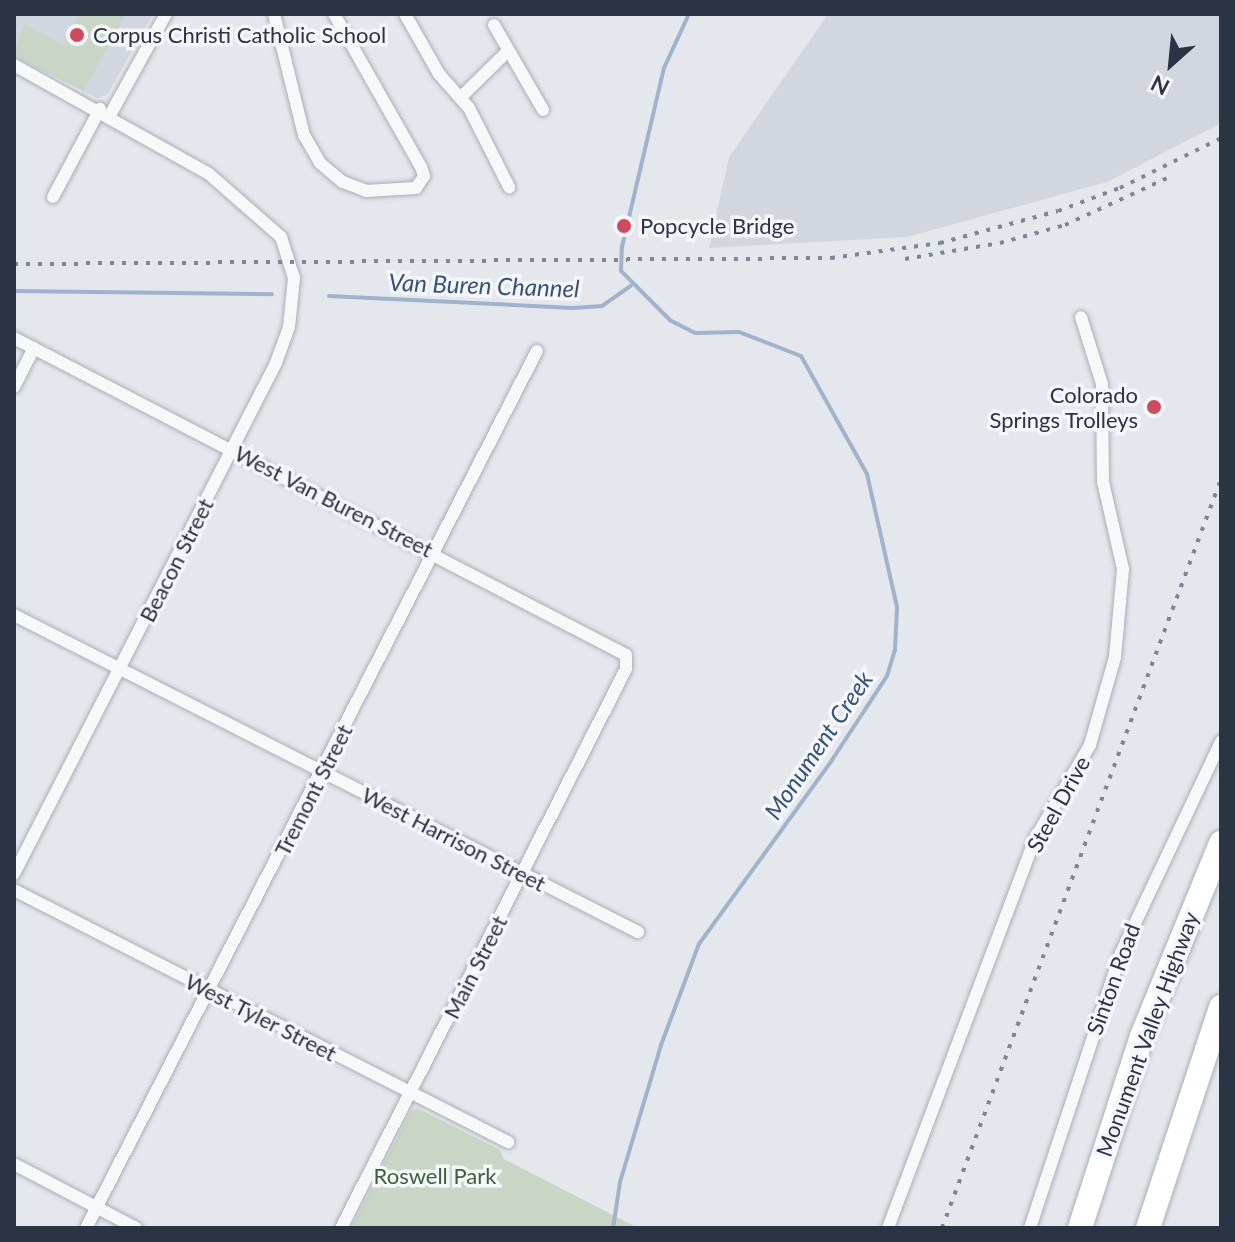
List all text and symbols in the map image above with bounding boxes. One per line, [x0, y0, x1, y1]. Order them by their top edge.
place label: Corpus Christi Catholic School [93, 22, 386, 48]
north arrow [1131, 24, 1211, 104]
marker: Corpus Christi Catholic School [68, 26, 86, 44]
text: N [1146, 70, 1174, 102]
place label: Popcycle Bridge [640, 213, 794, 239]
marker: Popcycle Bridge [615, 217, 633, 235]
water label: Van Buren Channel [388, 267, 580, 303]
place label: Colorado Springs Trolleys [989, 381, 1138, 432]
marker: Colorado Springs Trolleys [1145, 398, 1163, 416]
street label: West Van Buren Street [230, 439, 438, 563]
street label: Beacon Street [134, 494, 218, 626]
water label: Monument Creek [758, 666, 878, 824]
street label: Tremont Street [269, 720, 357, 860]
street label: Steel Drive [1021, 751, 1095, 857]
street label: West Harrison Street [358, 781, 550, 897]
street label: Monument Valley Highway [1090, 907, 1204, 1161]
street label: Main Street [438, 911, 512, 1023]
street label: Sinton Road [1081, 920, 1145, 1038]
street label: West Tyler Street [181, 967, 341, 1067]
park label: Roswell Park [374, 1163, 496, 1189]

